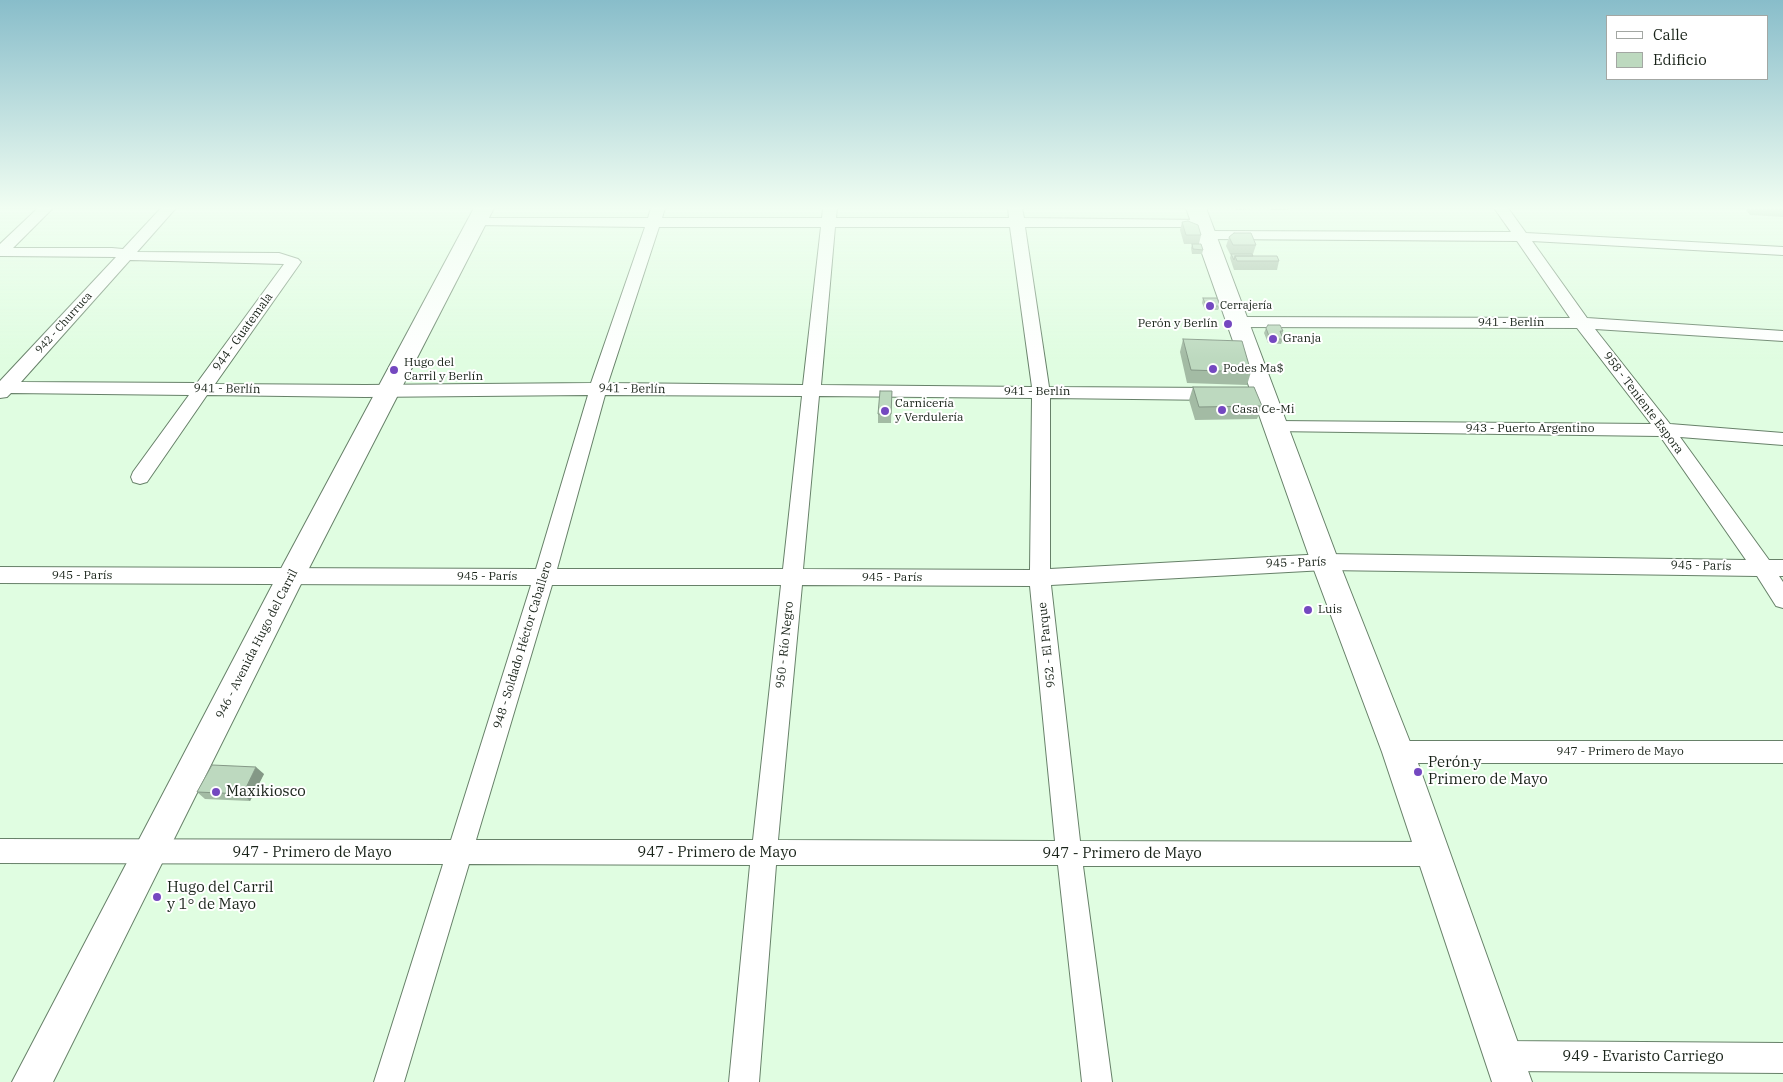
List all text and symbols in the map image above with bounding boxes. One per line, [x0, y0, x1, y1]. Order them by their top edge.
legend [1606, 15, 1768, 80]
text: Calle [1653, 25, 1688, 44]
text: Edificio [1653, 50, 1707, 69]
street label: 942 - Churruca [33, 289, 95, 357]
street label: 944 - Guatemala [210, 290, 276, 374]
place label: Cerrajería [1220, 299, 1272, 313]
marker: Cerrajería [1204, 300, 1216, 312]
street label: 941 - Berlín [1478, 316, 1544, 330]
place label: Perón y Berlín [1138, 317, 1218, 331]
marker: Perón y Berlín [1222, 318, 1234, 330]
place label: Granja [1283, 332, 1321, 346]
marker: Granja [1267, 333, 1279, 345]
street label: 958 - Teniente Espora [1600, 349, 1686, 457]
place label: Hugo del Carril y Berlín [404, 356, 483, 384]
place label: Podes Ma$ [1223, 362, 1284, 376]
marker: Podes Ma$ [1207, 363, 1219, 375]
marker: Hugo del Carril y Berlín [388, 364, 400, 376]
street label: 941 - Berlín [194, 381, 260, 397]
street label: 941 - Berlín [599, 381, 665, 397]
street label: 941 - Berlín [1004, 385, 1070, 399]
place label: Carnicería y Verdulería [895, 397, 964, 425]
place label: Casa Ce-Mi [1232, 403, 1295, 417]
marker: Casa Ce-Mi [1216, 404, 1228, 416]
marker: Carnicería y Verdulería [879, 405, 891, 417]
street label: 943 - Puerto Argentino [1465, 422, 1595, 436]
street label: 945 - París [1265, 555, 1327, 571]
street label: 945 - París [1671, 558, 1731, 574]
street label: 948 - Soldado Héctor Caballero [491, 559, 555, 731]
street label: 946 - Avenida Hugo del Carril [213, 567, 301, 721]
street label: 945 - París [52, 569, 112, 583]
street label: 945 - París [457, 570, 517, 584]
street label: 945 - París [862, 571, 922, 585]
street label: 950 - Río Negro [773, 601, 797, 689]
street label: 952 - El Parque [1035, 601, 1059, 689]
place label: Luis [1318, 603, 1342, 617]
marker: Luis [1302, 604, 1314, 616]
street label: 947 - Primero de Mayo [1556, 745, 1684, 759]
place label: Perón y Primero de Mayo [1428, 754, 1548, 789]
marker: Perón y Primero de Mayo [1412, 766, 1424, 778]
place label: Maxikiosco [226, 783, 306, 801]
marker: Maxikiosco [210, 786, 222, 798]
street label: 947 - Primero de Mayo [232, 844, 392, 862]
street label: 947 - Primero de Mayo [637, 844, 797, 862]
street label: 947 - Primero de Mayo [1042, 845, 1202, 863]
place label: Hugo del Carril y 1° de Mayo [167, 879, 274, 914]
marker: Hugo del Carril y 1° de Mayo [151, 891, 163, 903]
street label: 949 - Evaristo Carriego [1562, 1048, 1724, 1066]

